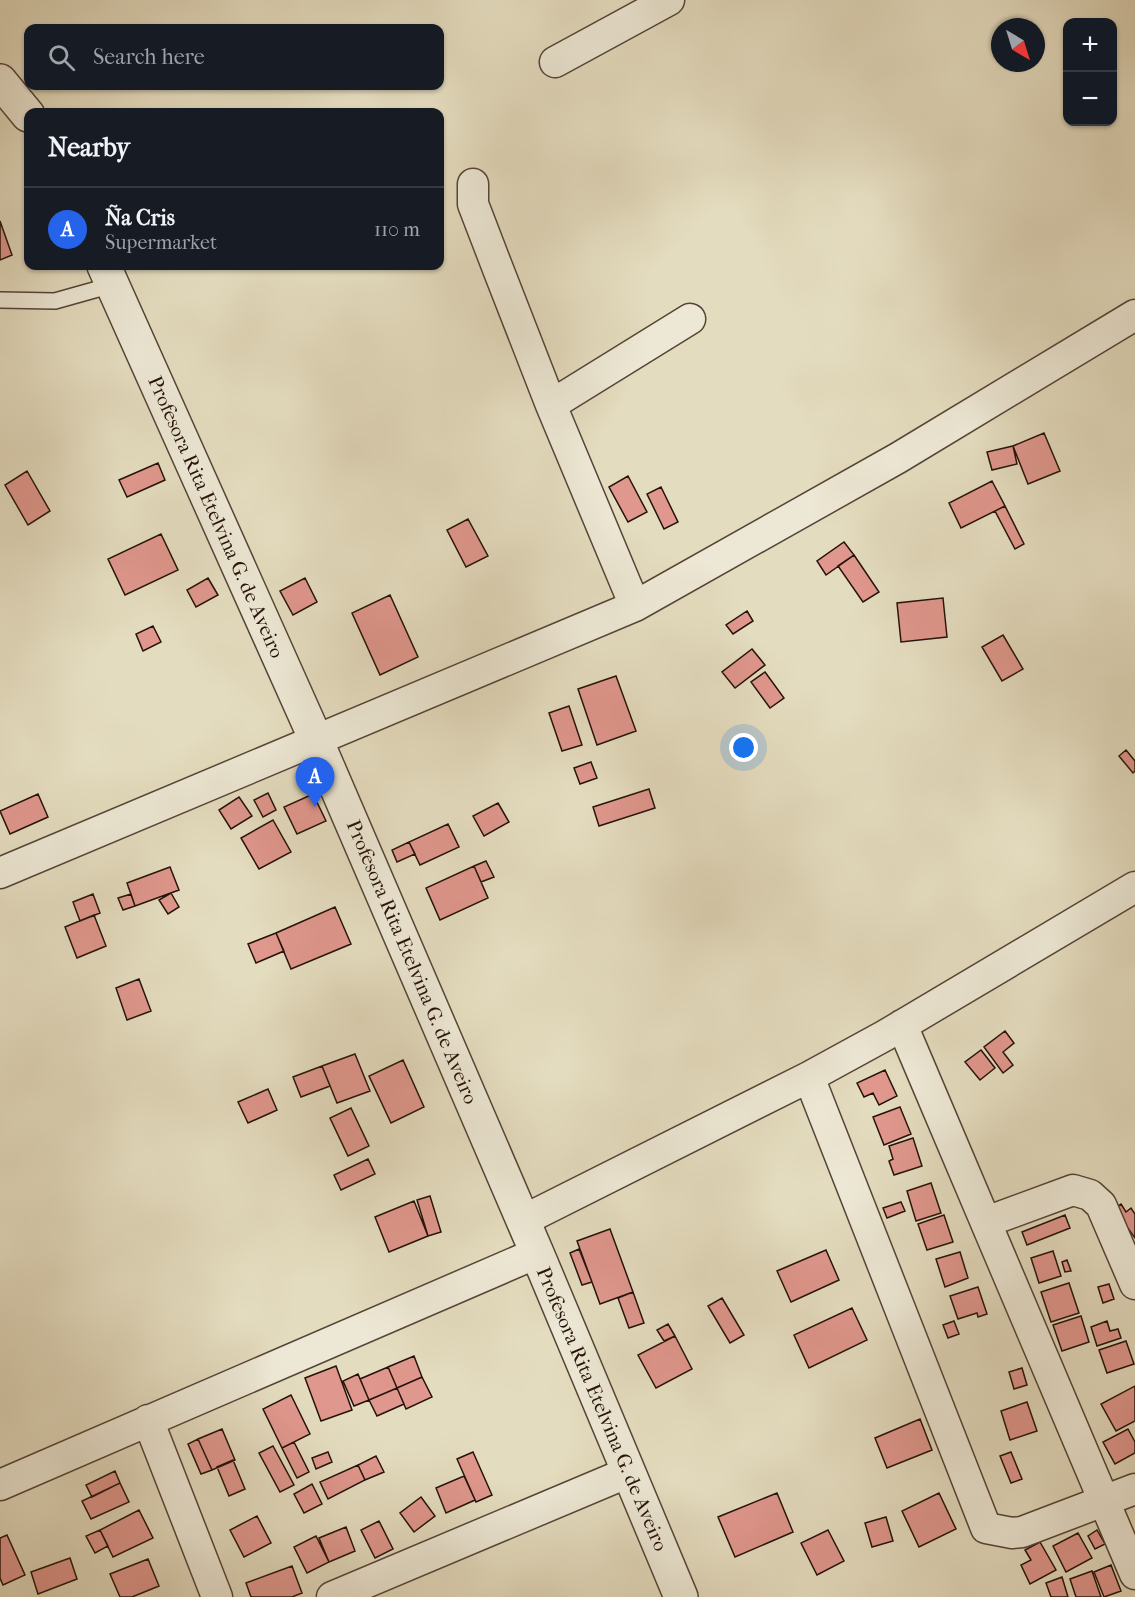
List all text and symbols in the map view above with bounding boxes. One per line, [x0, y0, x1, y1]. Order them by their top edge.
north arrow [991, 18, 1045, 72]
map controls [1063, 18, 1117, 126]
button: + [1063, 18, 1117, 72]
search box [24, 24, 444, 90]
icon: search [45, 41, 78, 74]
text: Search here [93, 44, 205, 70]
button: − [1063, 72, 1117, 126]
text: Nearby [48, 132, 130, 163]
text: Ña Cris [105, 205, 175, 231]
text: A [61, 218, 74, 241]
text: 110 m [374, 218, 420, 241]
text: Supermarket [105, 231, 217, 254]
street label: Profesora Rita Etelvina G. de Aveiro [143, 372, 289, 662]
your location [729, 733, 758, 762]
pin: A [296, 758, 334, 807]
street label: Profesora Rita Etelvina G. de Aveiro [342, 817, 482, 1107]
street label: Profesora Rita Etelvina G. de Aveiro [532, 1264, 672, 1554]

